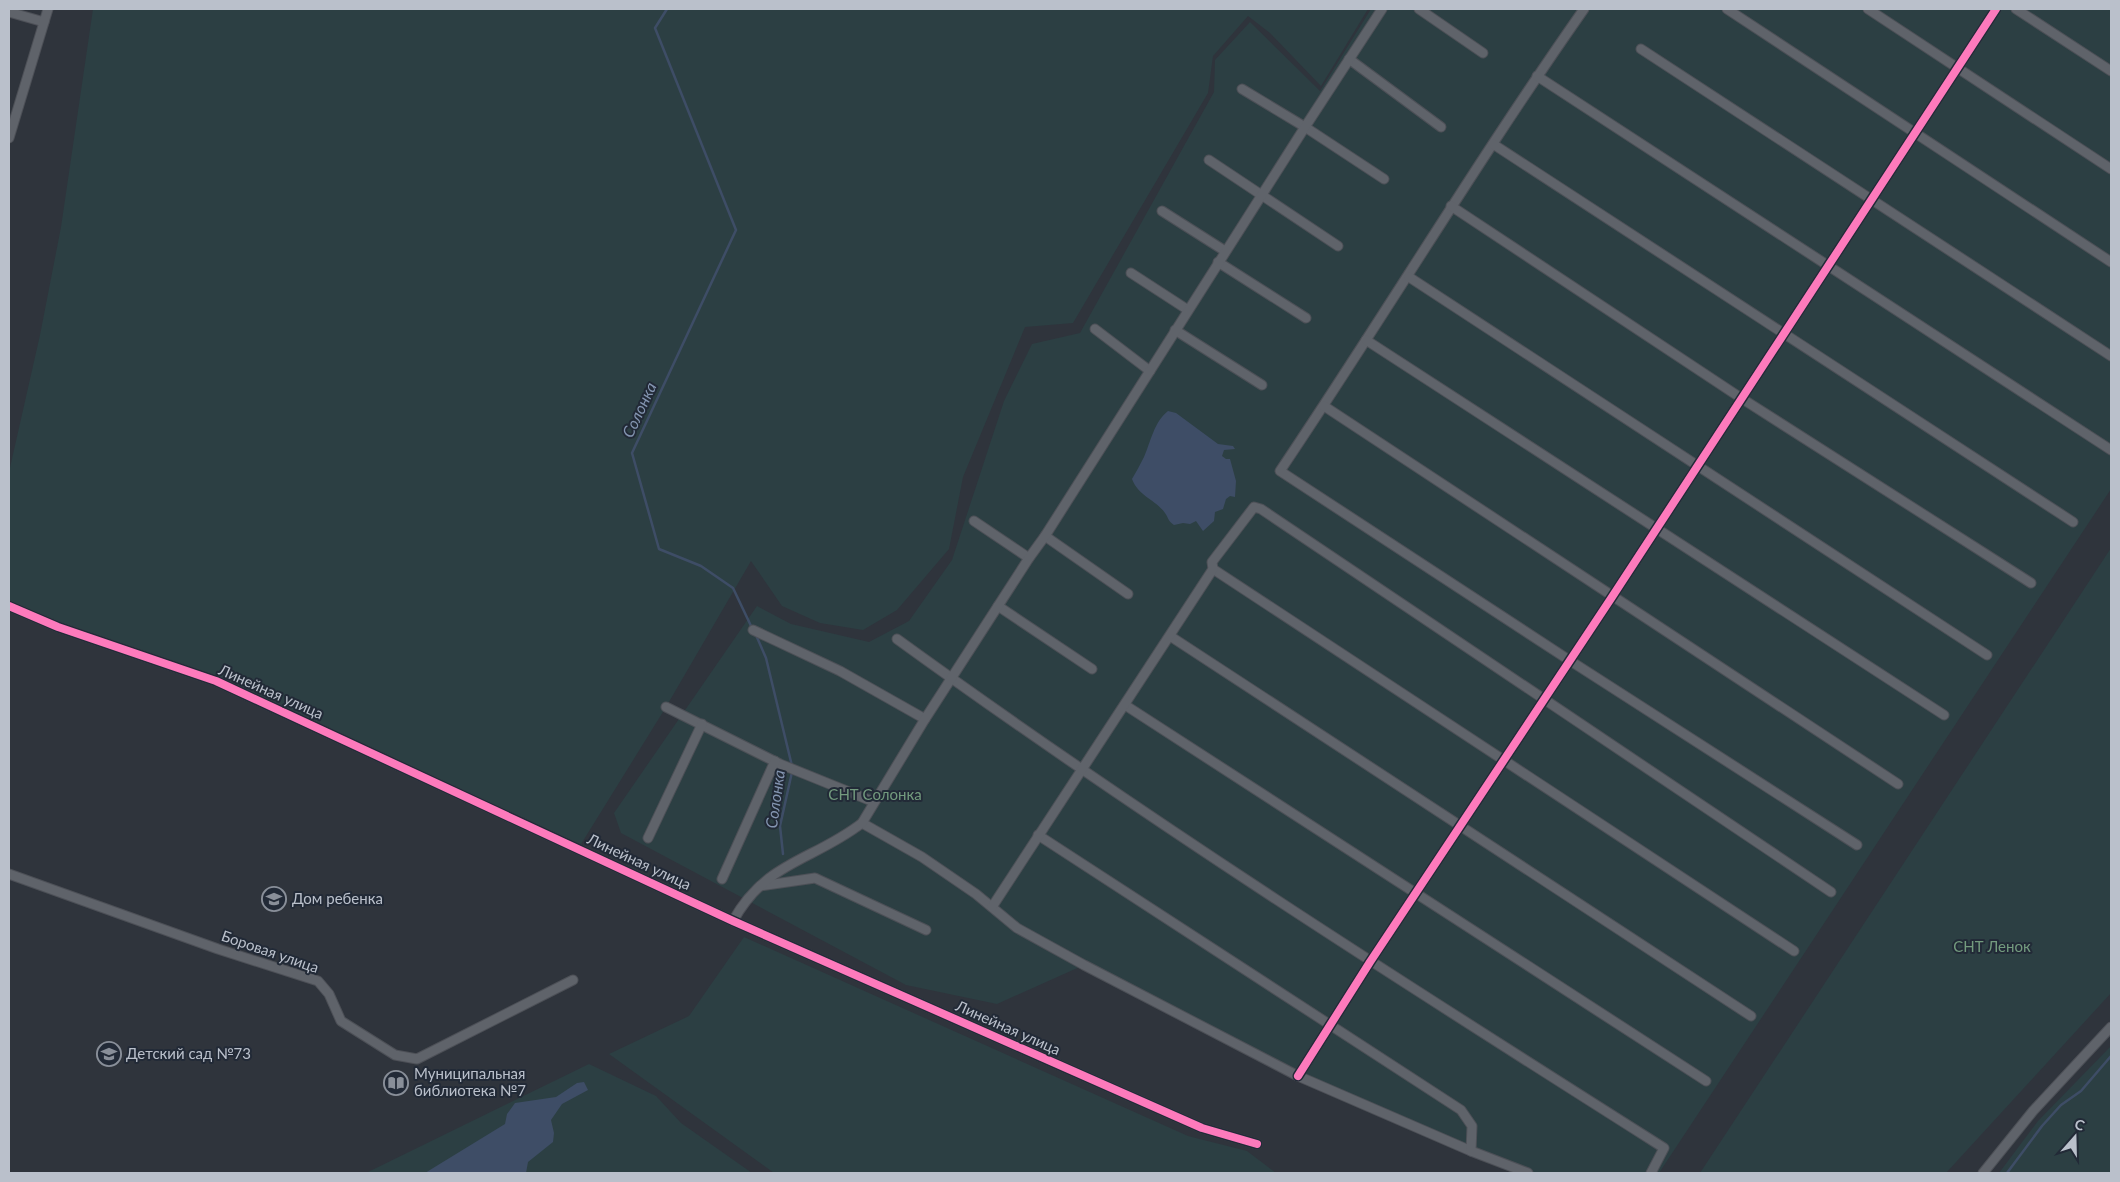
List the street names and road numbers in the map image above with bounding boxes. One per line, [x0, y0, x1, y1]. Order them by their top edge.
street label: Линейная улица [215, 660, 326, 722]
street label: Линейная улица [584, 829, 694, 893]
street label: Боровая улица [219, 926, 321, 976]
street label: Линейная улица [952, 996, 1063, 1058]

